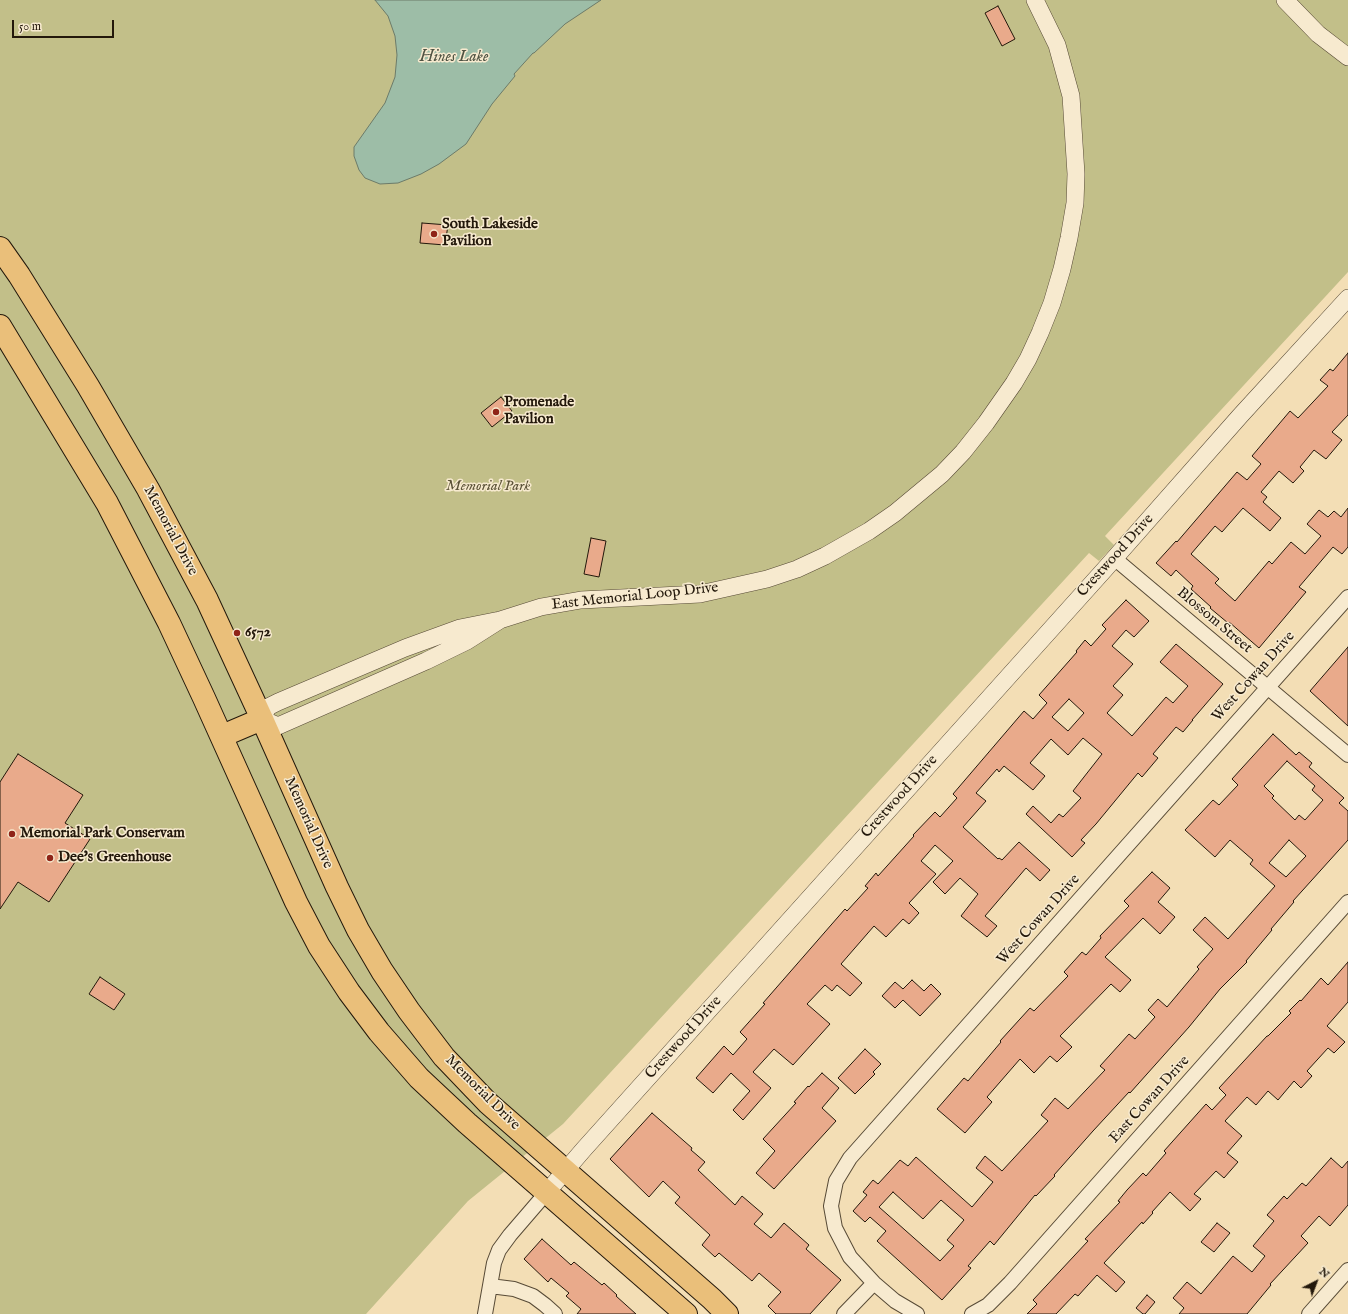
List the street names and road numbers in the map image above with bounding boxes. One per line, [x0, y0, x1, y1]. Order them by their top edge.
street label: Memorial Drive [139, 483, 201, 579]
street label: Crestwood Drive [1074, 511, 1158, 601]
street label: East Memorial Loop Drive [551, 579, 719, 615]
street label: Blossom Street [1173, 584, 1255, 658]
street label: West Cowan Drive [1209, 628, 1299, 726]
street label: Crestwood Drive [858, 752, 942, 842]
street label: Memorial Drive [280, 774, 336, 872]
street label: West Cowan Drive [994, 871, 1084, 969]
street label: Crestwood Drive [642, 993, 726, 1083]
street label: Memorial Drive [441, 1052, 523, 1134]
street label: East Cowan Drive [1106, 1052, 1194, 1148]

